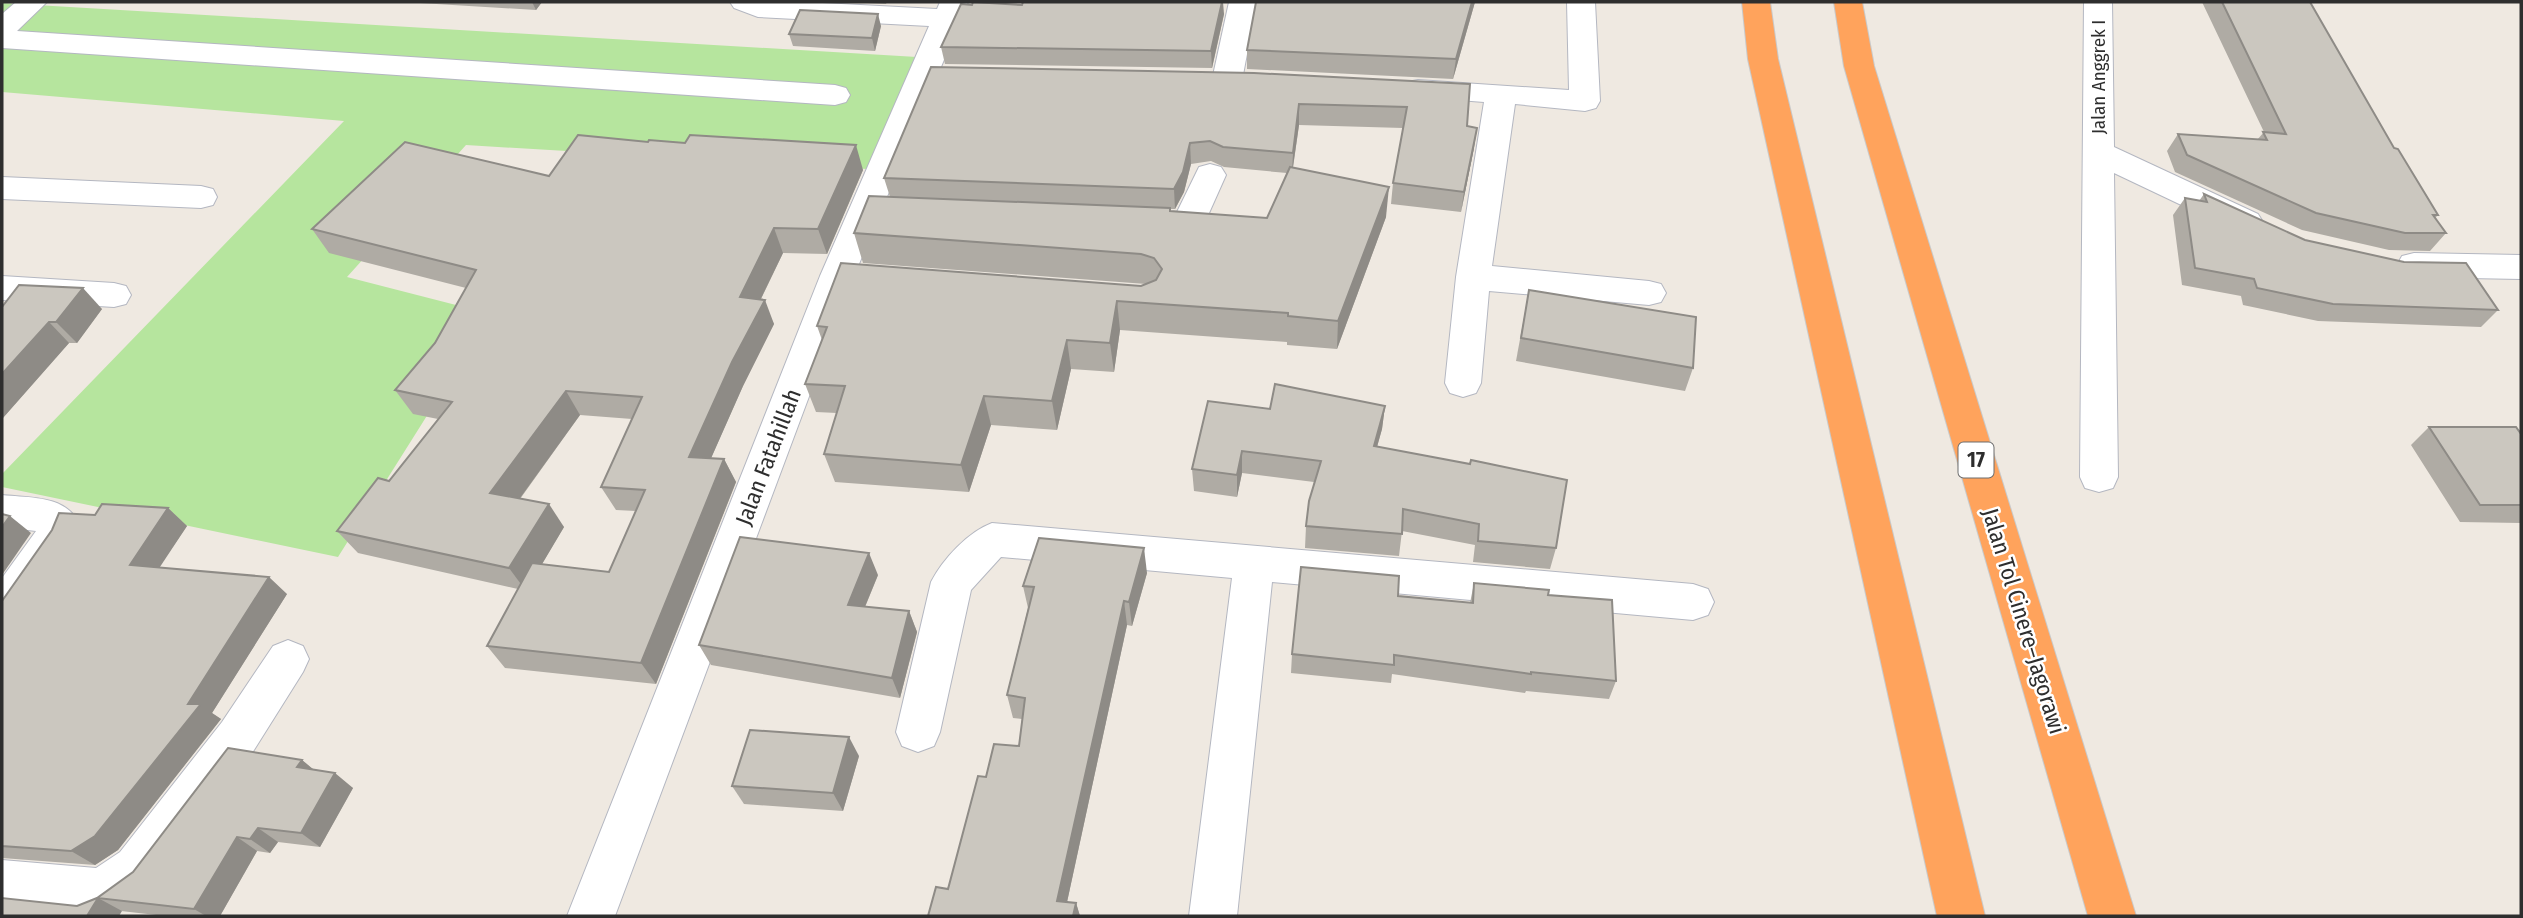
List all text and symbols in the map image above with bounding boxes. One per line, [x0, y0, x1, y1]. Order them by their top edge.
street label: Jalan Anggrek I [2087, 20, 2110, 134]
street label: Jalan Fatahillah [729, 385, 807, 529]
road number: 17 [1958, 442, 1994, 477]
street label: Jalan Tol Cinere–Jagorawi [1976, 505, 2072, 737]

